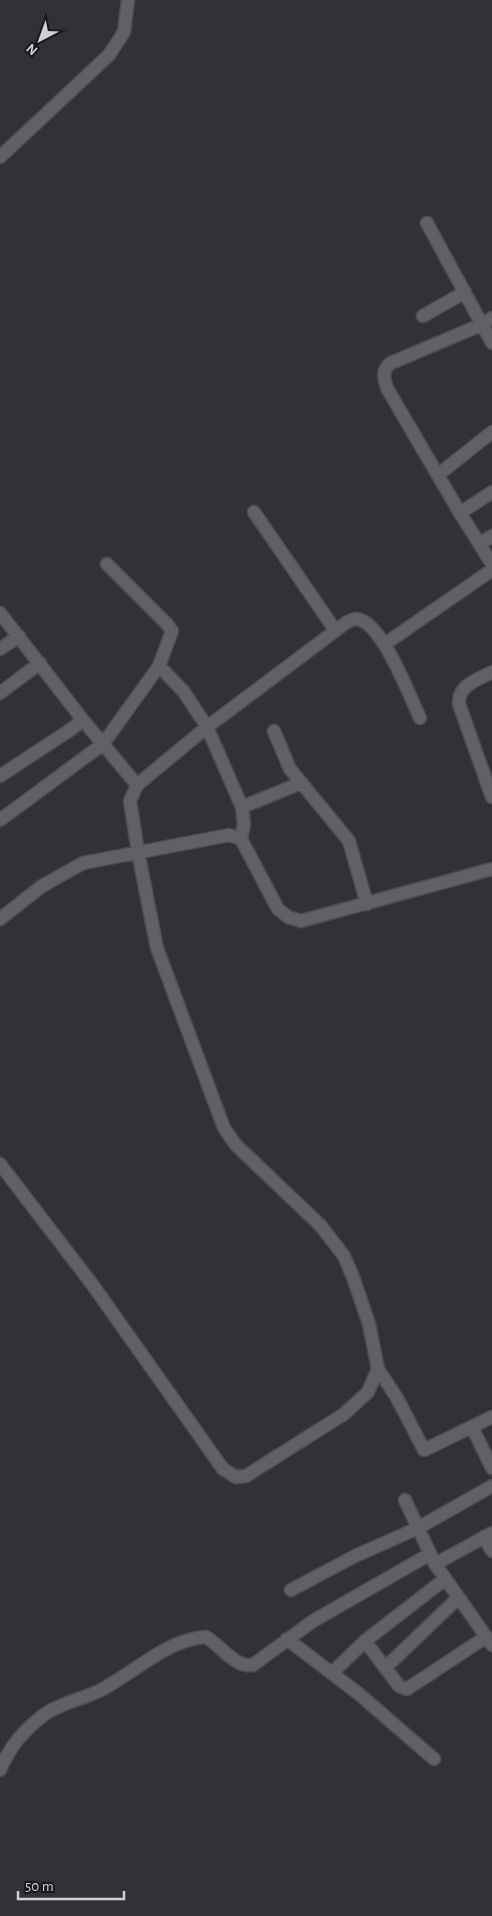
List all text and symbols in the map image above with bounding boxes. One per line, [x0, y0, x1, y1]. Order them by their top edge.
north arrow [15, 15, 65, 65]
text: N [24, 41, 40, 58]
scale bar [18, 1868, 124, 1900]
text: 50 m [25, 1879, 54, 1894]

